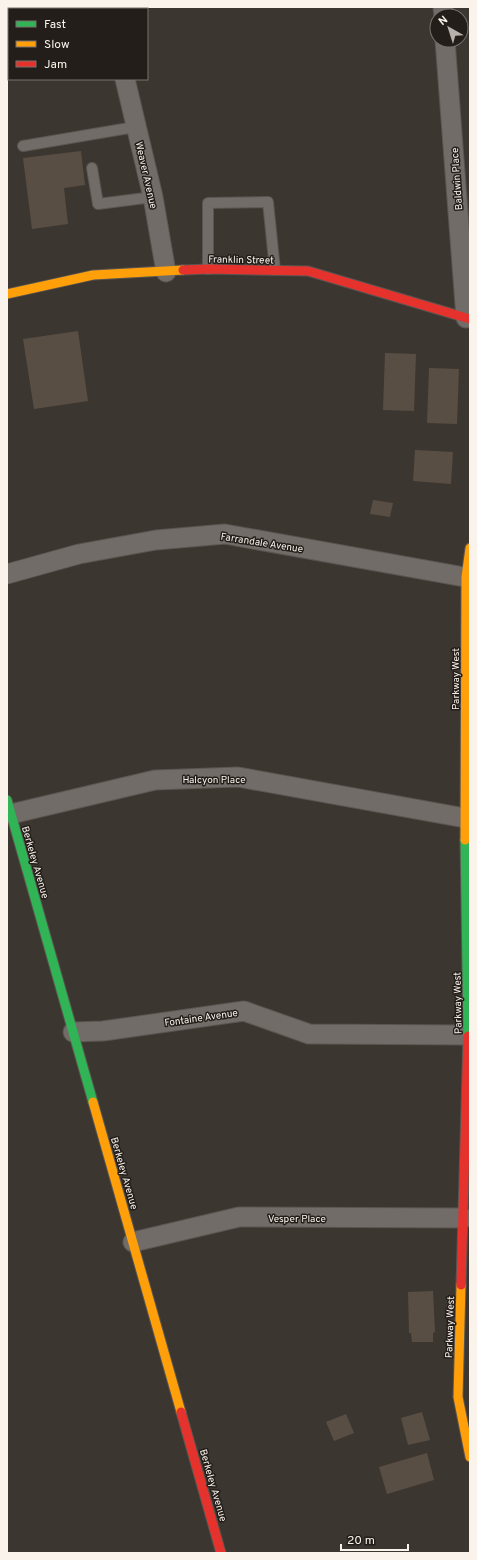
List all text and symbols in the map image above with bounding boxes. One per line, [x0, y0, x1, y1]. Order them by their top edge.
legend [8, 8, 148, 80]
north arrow [429, 8, 469, 48]
text: N [436, 13, 451, 29]
text: Fast [44, 17, 66, 33]
text: Slow [44, 37, 70, 53]
text: Jam [44, 57, 67, 73]
street label: Weaver Avenue [131, 140, 160, 210]
street label: Baldwin Place [449, 147, 466, 211]
street label: Franklin Street [208, 253, 274, 268]
street label: Farrandale Avenue [220, 531, 304, 556]
street label: Parkway West [450, 648, 463, 710]
street label: Halcyon Place [182, 774, 246, 787]
street label: Berkeley Avenue [18, 825, 51, 900]
street label: Parkway West [451, 972, 466, 1034]
street label: Fontaine Avenue [164, 1007, 239, 1030]
street label: Berkeley Avenue [107, 1136, 140, 1211]
street label: Vesper Place [268, 1213, 326, 1226]
street label: Parkway West [443, 1296, 458, 1358]
street label: Berkeley Avenue [196, 1448, 229, 1523]
scale bar [341, 1526, 408, 1552]
text: 20 m [347, 1533, 375, 1549]

